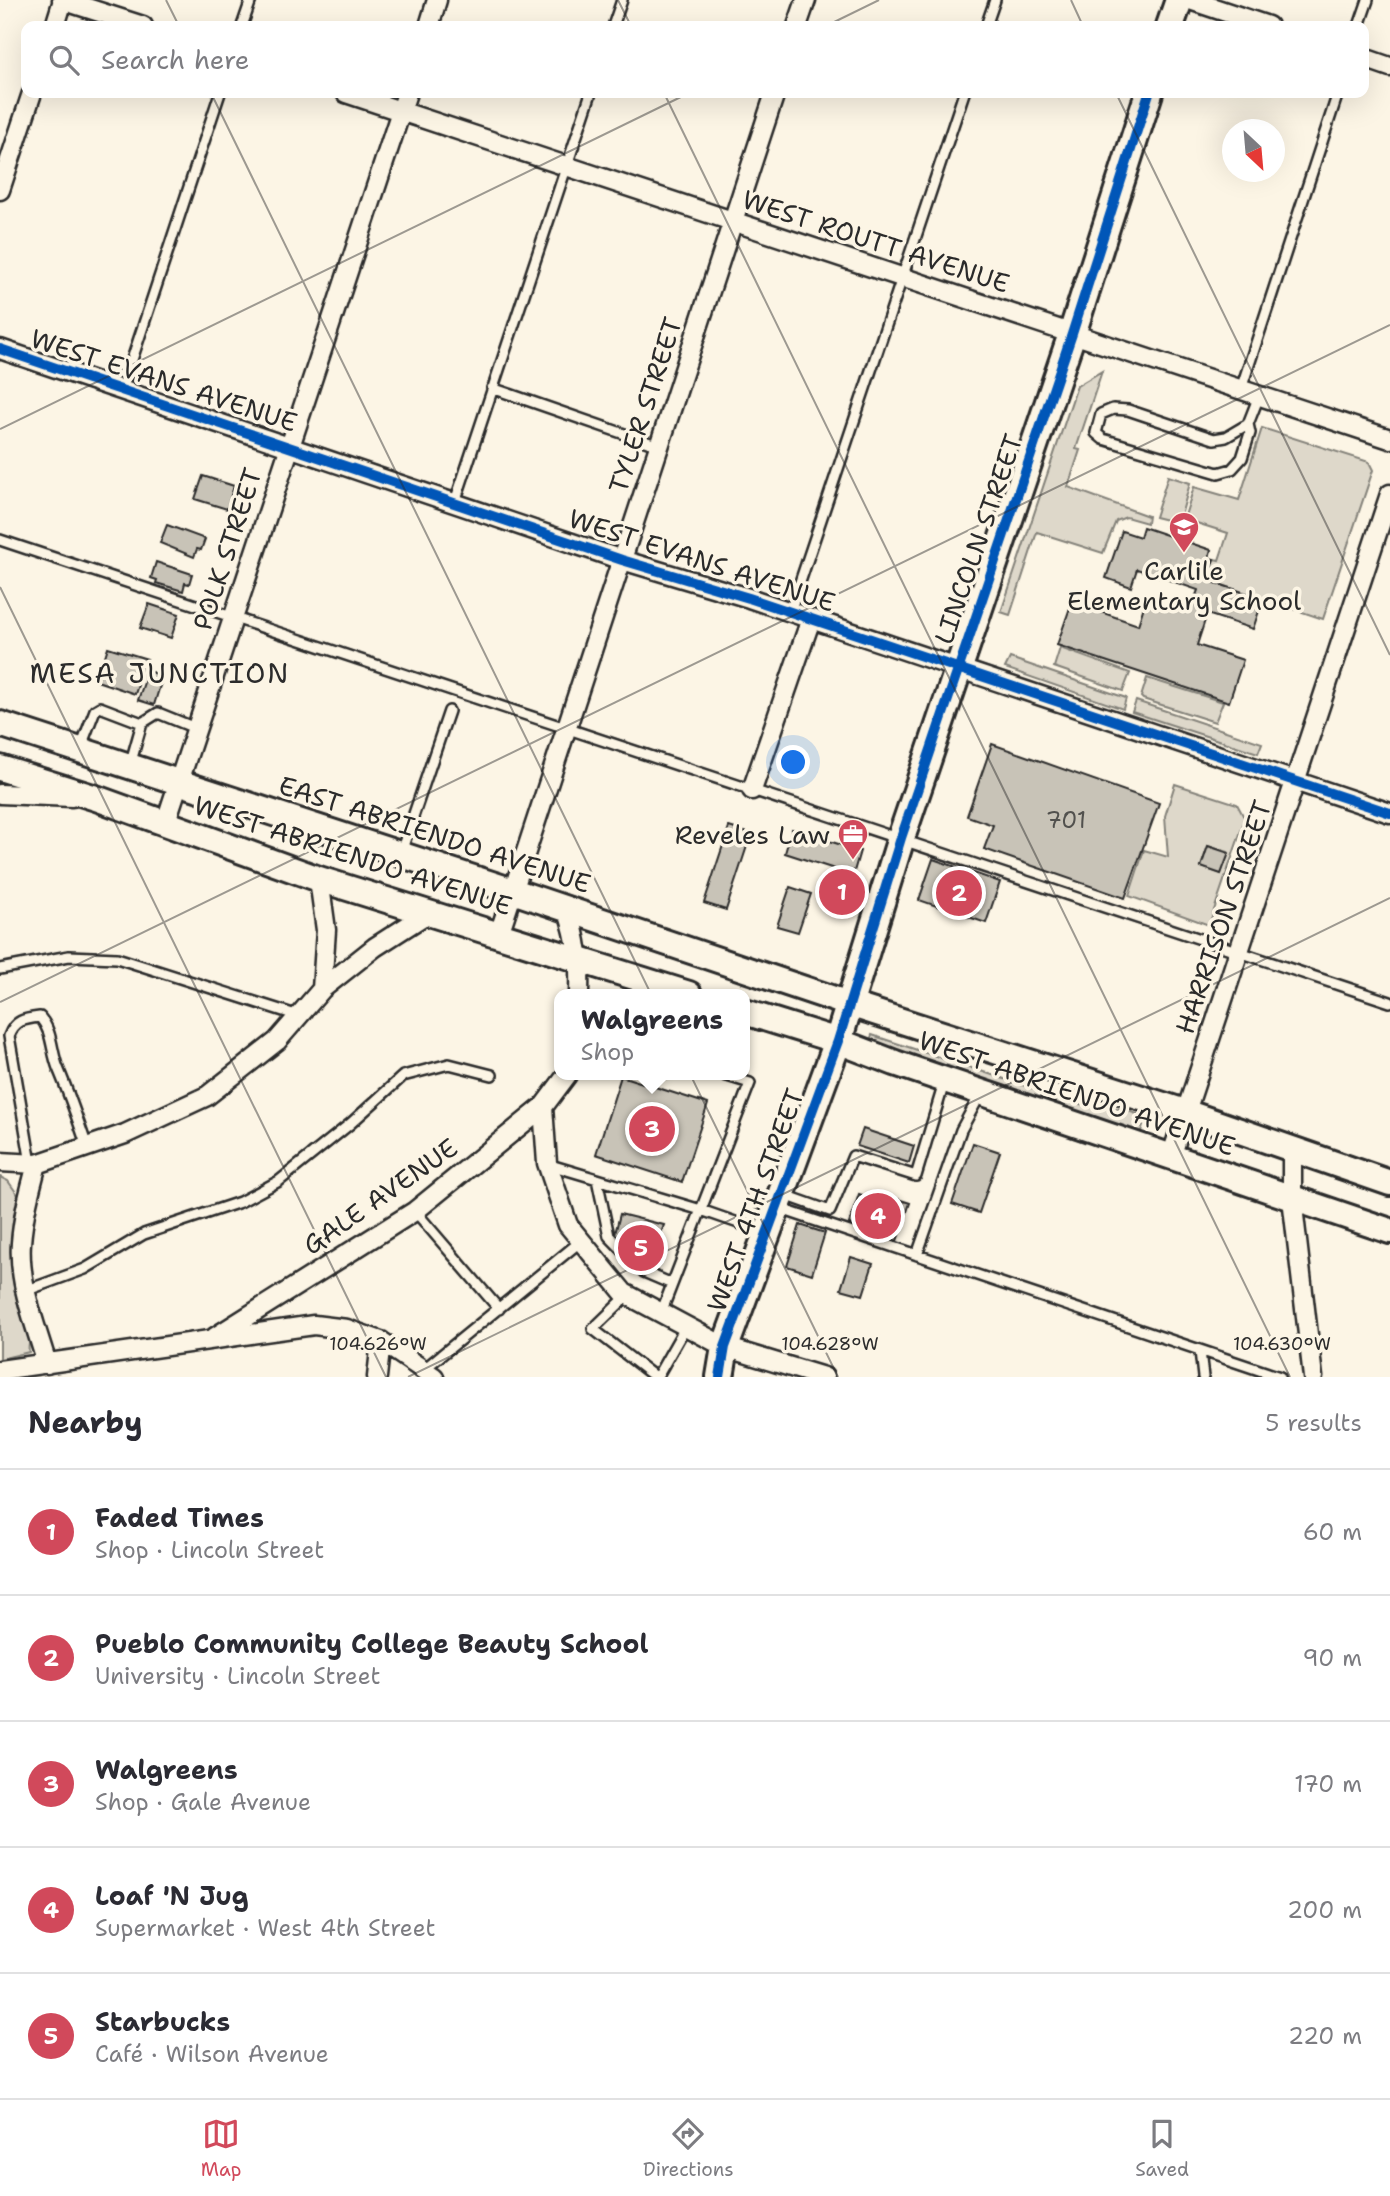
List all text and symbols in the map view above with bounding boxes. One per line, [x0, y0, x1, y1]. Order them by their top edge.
search box [21, 21, 1369, 98]
icon: search [45, 41, 83, 79]
text: Search here [101, 42, 250, 77]
north arrow [1222, 119, 1285, 182]
street label: WEST ROUTT AVENUE [738, 181, 1014, 301]
street label: TYLER STREET [600, 313, 690, 497]
street label: WEST EVANS AVENUE [26, 320, 302, 440]
street label: LINCOLN STREET [926, 429, 1030, 649]
street label: POLK STREET [184, 463, 270, 635]
street label: WEST EVANS AVENUE [564, 500, 840, 620]
school or university icon: Carlile Elementary School [1167, 510, 1201, 554]
place label: Carlile Elementary School [1067, 553, 1301, 618]
district label: MESA JUNCTION [30, 654, 290, 692]
your location [776, 745, 810, 779]
street label: EAST ABRIENDO AVENUE [275, 767, 595, 901]
street label: WEST ABRIENDO AVENUE [189, 787, 517, 923]
street label: HARRISON STREET [1167, 796, 1279, 1038]
house number: 701 [1046, 805, 1086, 835]
place label: Reveles Law [675, 817, 830, 852]
office icon: Reveles Law [836, 817, 870, 861]
pin: 1 [819, 866, 865, 918]
pin: 2 [936, 867, 982, 919]
popup [554, 989, 750, 1080]
text: Walgreens [581, 1002, 723, 1037]
street label: WEST ABRIENDO AVENUE [914, 1022, 1240, 1164]
text: Shop [581, 1037, 634, 1067]
street label: WEST 4TH STREET [698, 1084, 812, 1316]
pin: 3 [629, 1103, 675, 1155]
street label: GALE AVENUE [296, 1130, 464, 1262]
pin: 4 [855, 1190, 901, 1242]
pin: 5 [618, 1222, 664, 1274]
text: 104.626°W [329, 1332, 427, 1356]
text: 104.628°W [781, 1332, 879, 1356]
text: 104.630°W [1233, 1332, 1331, 1356]
text: Nearby [28, 1402, 143, 1443]
text: 5 results [1265, 1408, 1362, 1438]
text: Faded Times [95, 1500, 264, 1535]
text: 1 [46, 1517, 56, 1547]
text: 60 m [1303, 1517, 1362, 1547]
text: Shop · Lincoln Street [95, 1535, 324, 1565]
text: Pueblo Community College Beauty School [95, 1626, 648, 1661]
text: 2 [43, 1643, 59, 1673]
text: 90 m [1302, 1643, 1362, 1673]
text: University · Lincoln Street [95, 1661, 381, 1691]
text: Walgreens [95, 1752, 238, 1787]
text: 3 [43, 1769, 59, 1799]
text: 170 m [1294, 1769, 1362, 1799]
text: Shop · Gale Avenue [95, 1787, 311, 1817]
text: Loaf 'N Jug [95, 1878, 249, 1913]
text: 4 [43, 1895, 59, 1925]
text: 200 m [1287, 1895, 1362, 1925]
text: Supermarket · West 4th Street [95, 1913, 436, 1943]
text: Starbucks [95, 2004, 230, 2039]
text: 5 [44, 2021, 58, 2051]
text: 220 m [1288, 2021, 1362, 2051]
text: Café · Wilson Avenue [95, 2039, 329, 2069]
tab: Map [201, 2115, 241, 2182]
tab: Directions [643, 2115, 734, 2182]
tab: Saved [1135, 2115, 1189, 2182]

